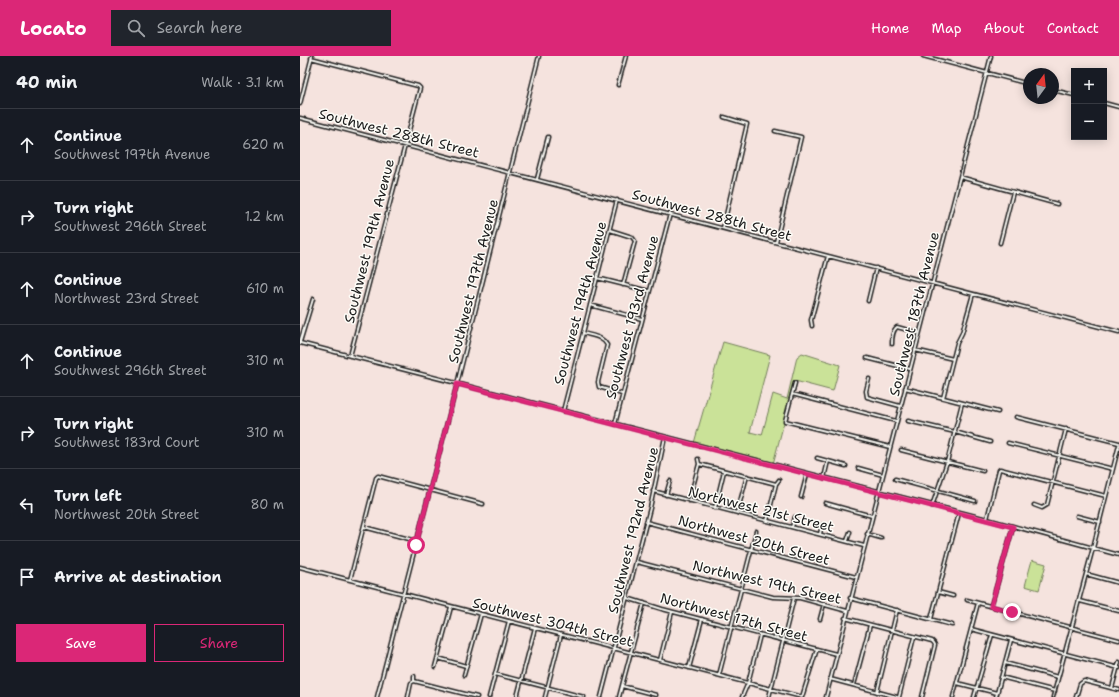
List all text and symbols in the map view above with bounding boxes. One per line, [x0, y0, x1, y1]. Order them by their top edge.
search box [111, 10, 391, 46]
text: Locato [20, 16, 87, 41]
icon: search [125, 17, 147, 39]
text: Search here [157, 18, 242, 38]
text: Home [871, 19, 910, 37]
text: Map [932, 19, 962, 37]
text: About [984, 19, 1025, 37]
text: Contact [1047, 19, 1099, 37]
north arrow [1023, 68, 1059, 104]
map controls [1071, 68, 1107, 140]
button: + [1071, 68, 1107, 104]
text: 40 min [16, 71, 77, 93]
text: Walk · 3.1 km [201, 74, 284, 91]
street label: Southwest 288th Street [317, 104, 481, 162]
button: − [1071, 104, 1107, 140]
text: Continue [54, 126, 122, 146]
icon: ahead [16, 134, 38, 156]
text: 620 m [242, 136, 284, 153]
text: Southwest 197th Avenue [54, 146, 210, 163]
street label: Southwest 199th Avenue [340, 157, 398, 325]
street label: Southwest 288th Street [630, 185, 794, 245]
street label: Southwest 197th Avenue [444, 197, 502, 365]
text: Turn right [54, 198, 134, 218]
icon: right [16, 206, 38, 228]
text: 1.2 km [245, 208, 284, 225]
text: Southwest 296th Street [54, 218, 207, 235]
street label: Southwest 194th Avenue [549, 219, 611, 387]
street label: Southwest 187th Avenue [885, 230, 943, 398]
street label: Southwest 193rd Avenue [601, 233, 663, 401]
text: Continue [54, 270, 122, 290]
icon: ahead [16, 278, 38, 300]
text: 610 m [246, 280, 284, 297]
text: Northwest 23rd Street [54, 290, 199, 307]
text: Continue [54, 342, 122, 362]
icon: ahead [16, 350, 38, 372]
text: 310 m [246, 352, 284, 369]
text: Southwest 296th Street [54, 362, 207, 379]
text: Turn right [54, 414, 134, 434]
icon: right [16, 422, 38, 444]
text: 310 m [246, 424, 284, 441]
text: Southwest 183rd Court [54, 434, 199, 451]
street label: Southwest 192nd Avenue [604, 445, 662, 615]
street label: Northwest 21st Street [686, 482, 836, 536]
text: Turn left [54, 486, 122, 506]
icon: left [16, 494, 38, 516]
text: 80 m [250, 496, 284, 513]
text: Northwest 20th Street [54, 506, 199, 523]
street label: Northwest 20th Street [676, 511, 832, 569]
route start [407, 536, 425, 554]
street label: Northwest 19th Street [691, 556, 843, 608]
icon: arrive [16, 566, 38, 588]
text: Arrive at destination [54, 567, 222, 587]
street label: Northwest 17th Street [658, 589, 810, 645]
street label: Southwest 304th Street [471, 593, 635, 651]
route end [1003, 603, 1021, 621]
button: Save [16, 624, 146, 662]
button: Share [154, 624, 284, 662]

